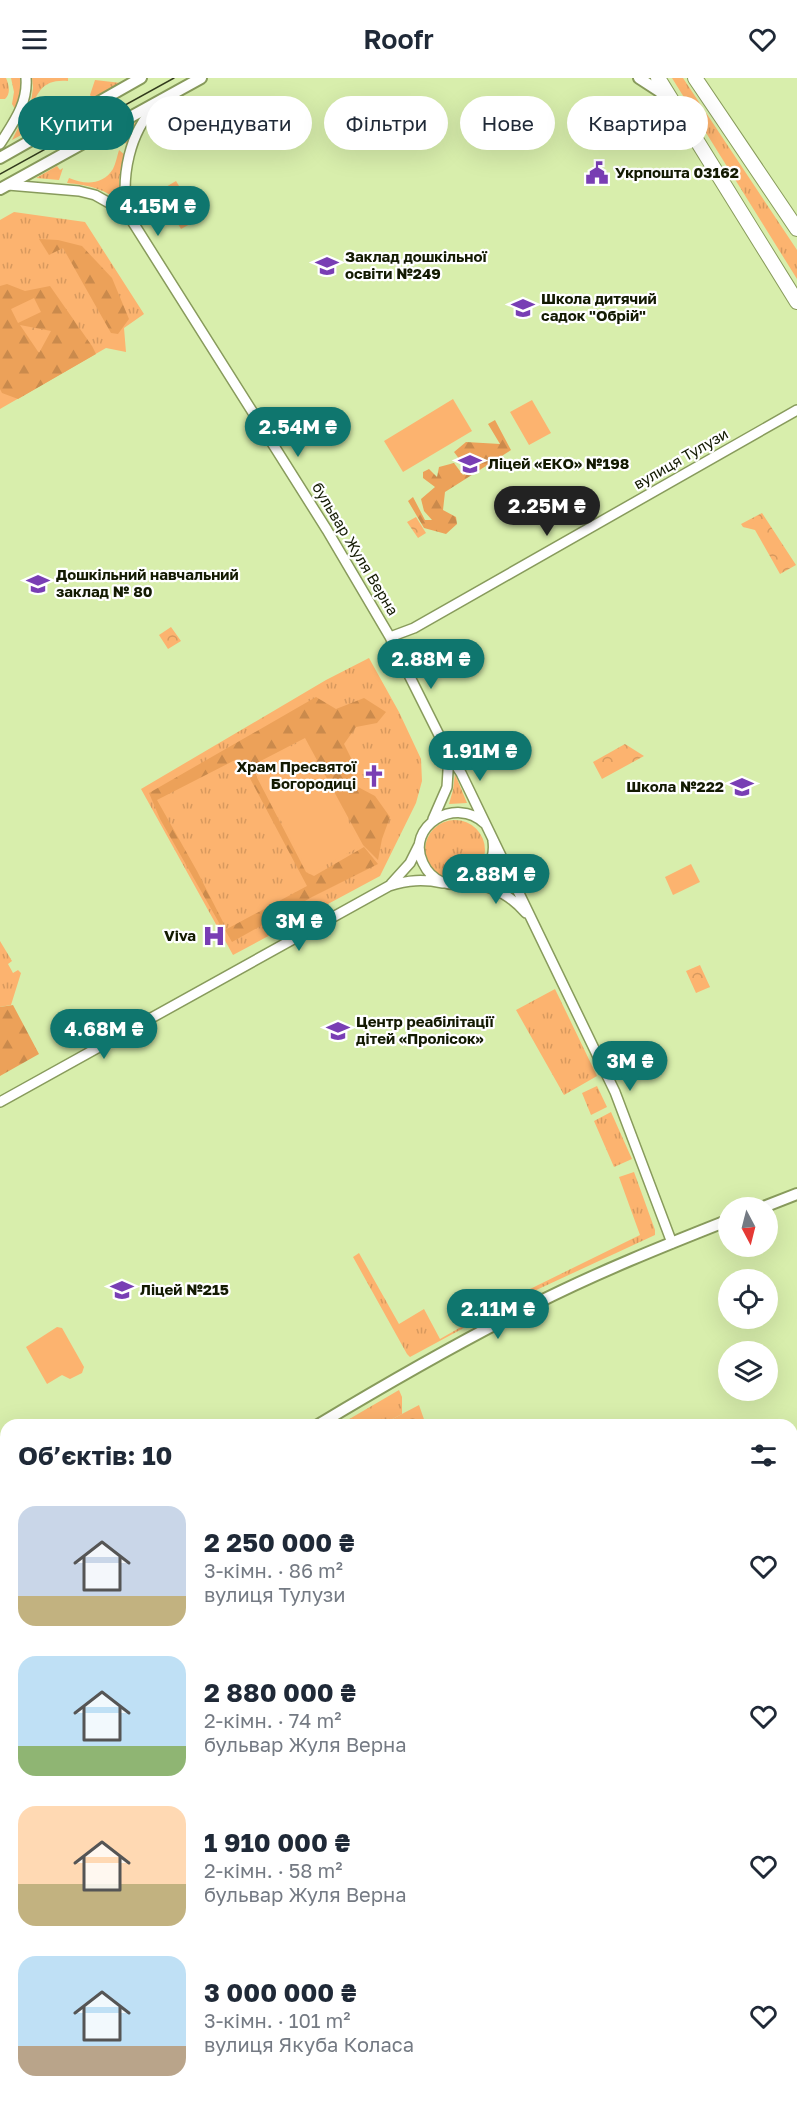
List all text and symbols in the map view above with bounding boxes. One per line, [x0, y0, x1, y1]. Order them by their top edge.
icon: menu [18, 23, 51, 56]
text: Roofr [363, 23, 434, 55]
icon: heart [746, 23, 779, 56]
chip: Купити [18, 96, 134, 150]
chip: Орендувати [146, 96, 312, 150]
chip: Фільтри [324, 96, 448, 150]
chip: Нове [460, 96, 555, 150]
chip: Квартира [567, 96, 708, 150]
public building icon: Укрпошта 03162 [584, 160, 610, 186]
place label: Укрпошта 03162 [615, 163, 739, 181]
pin: 4.15M ₴ [103, 186, 213, 237]
text: 4.15M ₴ [120, 193, 196, 217]
place label: Заклад дошкільної освіти №249 [345, 247, 487, 282]
school or university icon: Заклад дошкільної освіти №249 [314, 253, 340, 279]
place label: Школа дитячий садок "Обрій" [541, 289, 657, 324]
school or university icon: Школа дитячий садок "Обрій" [510, 295, 536, 321]
pin: 2.54M ₴ [243, 407, 353, 458]
text: 2.54M ₴ [259, 414, 337, 438]
street label: вулиця Тулузи [630, 424, 731, 492]
school or university icon: Ліцей «ЕКО» №198 [457, 451, 483, 477]
place label: Ліцей «ЕКО» №198 [488, 454, 629, 472]
street label: бульвар Жуля Верна [309, 479, 403, 618]
pin: 2.25M ₴ [492, 486, 602, 537]
text: 2.25M ₴ [508, 493, 586, 517]
place label: Дошкільний навчальний заклад № 80 [56, 565, 239, 600]
school or university icon: Дошкільний навчальний заклад № 80 [25, 571, 51, 597]
pin: 2.88M ₴ [376, 639, 486, 690]
text: 2.88M ₴ [391, 646, 471, 670]
pin: 1.91M ₴ [425, 731, 535, 782]
text: 1.91M ₴ [443, 738, 517, 762]
place label: Храм Пресвятої Богородиці [237, 757, 357, 792]
church icon: Храм Пресвятої Богородиці [361, 763, 387, 789]
school or university icon: Школа №222 [729, 774, 755, 800]
place label: Школа №222 [626, 777, 724, 795]
pin: 2.88M ₴ [441, 854, 551, 905]
text: 2.88M ₴ [456, 861, 536, 885]
pin: 3M ₴ [263, 901, 335, 952]
text: 3M ₴ [275, 908, 323, 932]
hospital icon: Viva [201, 923, 227, 949]
place label: Viva [164, 926, 196, 944]
pin: 4.68M ₴ [49, 1009, 159, 1060]
place label: Центр реабілітації дітей «Пролісок» [356, 1012, 495, 1047]
text: 4.68M ₴ [64, 1016, 144, 1040]
school or university icon: Центр реабілітації дітей «Пролісок» [325, 1018, 351, 1044]
pin: 3M ₴ [594, 1041, 666, 1092]
text: 3M ₴ [606, 1048, 654, 1072]
north arrow [718, 1197, 778, 1257]
map controls [718, 1197, 778, 1401]
button: locate [718, 1269, 778, 1329]
school or university icon: Ліцей №215 [109, 1277, 135, 1303]
place label: Ліцей №215 [140, 1280, 229, 1298]
pin: 2.11M ₴ [443, 1289, 553, 1340]
text: 2.11M ₴ [461, 1296, 535, 1320]
button: layers [718, 1341, 778, 1401]
icon: filters [747, 1439, 780, 1472]
text: Об’єктів: 10 [18, 1440, 172, 1471]
text: 2 250 000 ₴ [204, 1527, 355, 1558]
icon: home [66, 1530, 138, 1602]
icon: heart [747, 1550, 780, 1583]
text: 3-кімн. · 86 m² [204, 1558, 343, 1582]
text: вулиця Тулузи [204, 1582, 345, 1606]
text: 2 880 000 ₴ [204, 1677, 356, 1708]
icon: home [66, 1680, 138, 1752]
icon: heart [747, 1700, 780, 1733]
text: 2-кімн. · 74 m² [204, 1708, 341, 1732]
text: бульвар Жуля Верна [204, 1732, 407, 1756]
text: 1 910 000 ₴ [204, 1827, 350, 1858]
icon: home [66, 1830, 138, 1902]
icon: heart [747, 1850, 780, 1883]
text: 2-кімн. · 58 m² [204, 1858, 342, 1882]
text: бульвар Жуля Верна [204, 1882, 407, 1906]
text: 3 000 000 ₴ [204, 1977, 357, 2008]
icon: home [66, 1980, 138, 2052]
icon: heart [747, 2000, 780, 2033]
text: 3-кімн. · 101 m² [204, 2008, 350, 2032]
text: вулиця Якуба Коласа [204, 2032, 414, 2056]

